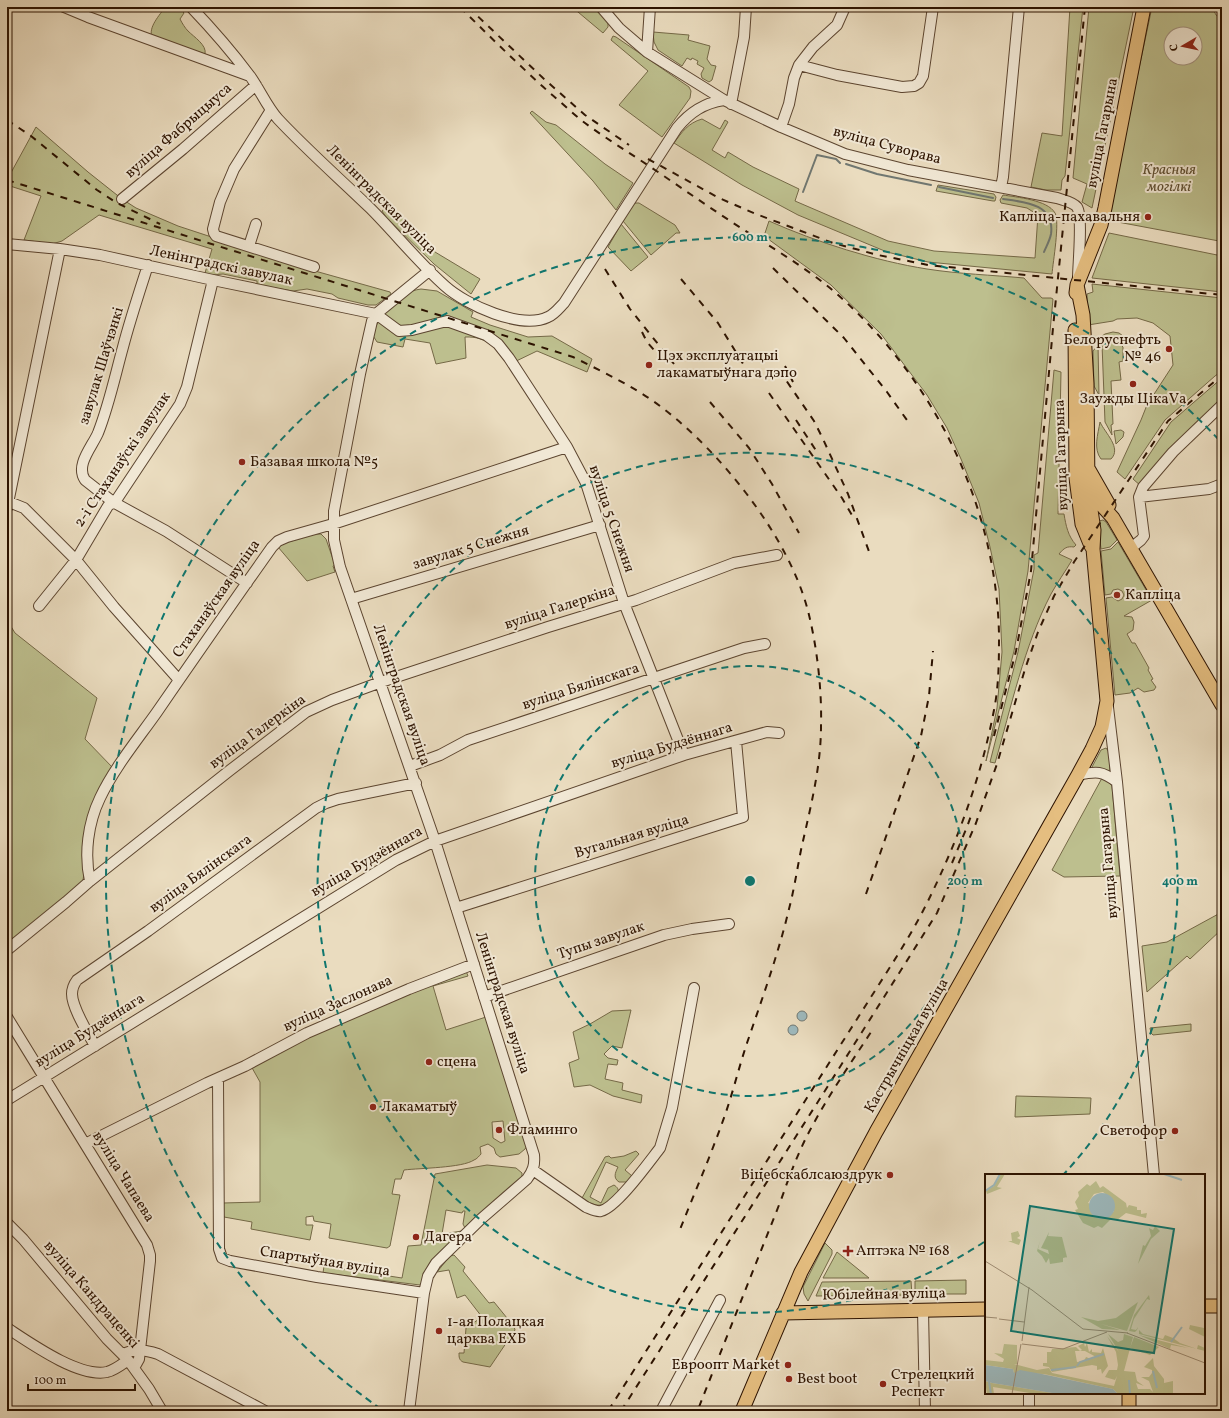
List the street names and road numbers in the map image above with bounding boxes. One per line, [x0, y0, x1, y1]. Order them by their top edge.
street label: вуліца Гагарына [1082, 76, 1124, 190]
street label: вуліца Фабрыцыуса [121, 79, 237, 183]
street label: вуліца Суворава [831, 121, 943, 171]
street label: Ленінградская вуліца [321, 140, 441, 260]
street label: Ленінградскі завулак [148, 241, 294, 291]
street label: завулак Шаўчэнкі [74, 305, 130, 427]
street label: 2-і Стаханаўскі завулак [70, 388, 176, 532]
street label: вуліца Гагарына [1050, 399, 1074, 511]
street label: вуліца 5 Снежня [583, 462, 639, 576]
street label: завулак 5 Снежня [410, 520, 532, 576]
street label: Стаханаўская вуліца [168, 535, 266, 663]
street label: вуліца Галеркіна [502, 580, 618, 636]
street label: Ленінградская вуліца [367, 621, 435, 769]
street label: вуліца Бялінскага [520, 658, 642, 716]
street label: вуліца Галеркіна [205, 690, 311, 774]
street label: вуліца Будзённага [609, 718, 735, 774]
street label: вуліца Гагарына [1094, 807, 1124, 919]
street label: Вугальная вуліца [572, 810, 692, 864]
street label: вуліца Будзённага [307, 821, 427, 903]
street label: вуліца Бялінскага [145, 830, 257, 918]
street label: Тупы завулак [555, 916, 647, 966]
street label: Ленінградская вуліца [469, 929, 535, 1077]
street label: вуліца Заслонава [280, 970, 396, 1038]
street label: Кастрычніцкая вуліца [860, 975, 954, 1117]
street label: вуліца Будзённага [31, 989, 149, 1073]
street label: вуліца Чапаева [87, 1128, 159, 1226]
street label: вуліца Кандраценкі [38, 1237, 144, 1353]
street label: Спартыўная вуліца [258, 1241, 392, 1283]
street label: Юбілейная вуліца [822, 1283, 946, 1307]

